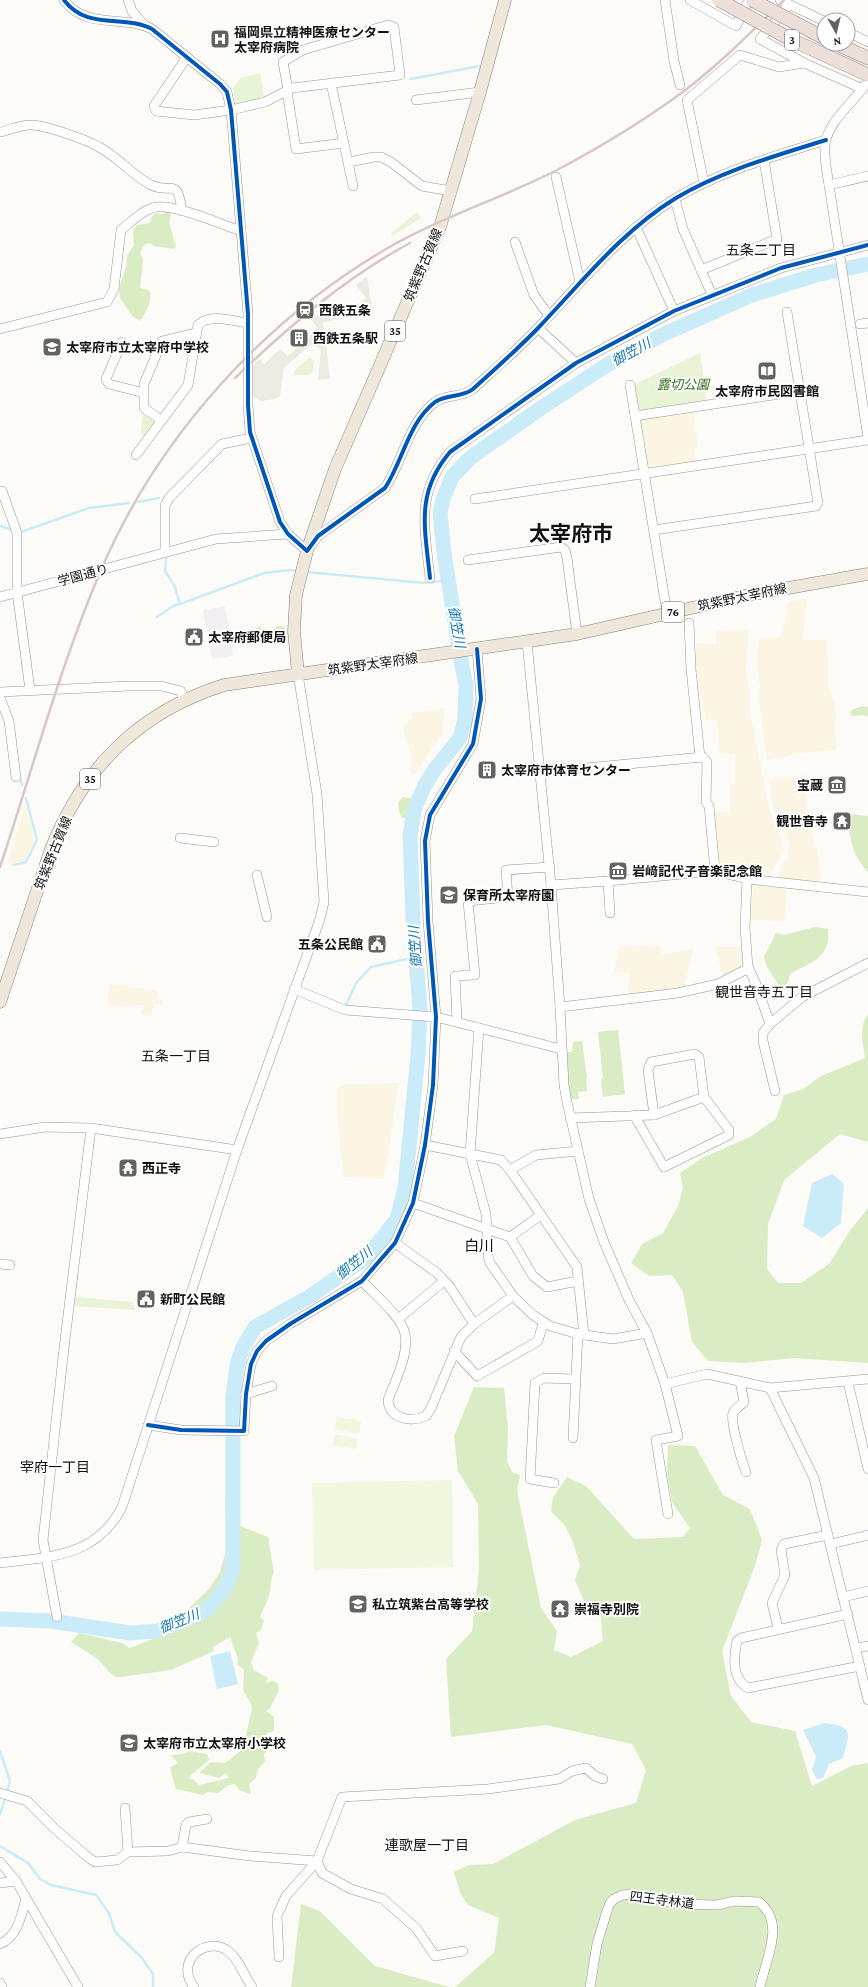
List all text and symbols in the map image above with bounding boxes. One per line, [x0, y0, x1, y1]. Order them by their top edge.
north arrow [816, 12, 856, 52]
place label: 福岡県立精神医療センター 太宰府病院 [234, 25, 390, 55]
hospital icon: 福岡県立精神医療センター 太宰府病院 [209, 28, 231, 50]
road number: 3 [785, 30, 799, 50]
text: N [832, 35, 842, 48]
street label: 筑紫野古賀線 [401, 226, 445, 304]
district label: 五条二丁目 [726, 242, 796, 258]
station icon: 西鉄五条 [294, 299, 316, 321]
place label: 西鉄五条 [319, 303, 371, 318]
road number: 35 [385, 321, 405, 341]
building icon: 西鉄五条駅 [288, 327, 310, 349]
place label: 西鉄五条駅 [313, 331, 378, 346]
water label: 御笠川 [609, 334, 655, 369]
school or university icon: 太宰府市立太宰府中学校 [41, 336, 63, 358]
place label: 太宰府市立太宰府中学校 [66, 340, 209, 355]
library icon: 太宰府市民図書館 [756, 360, 778, 382]
park label: 露切公園 [657, 377, 711, 392]
place label: 太宰府市民図書館 [715, 384, 819, 399]
district label: 太宰府市 [529, 522, 613, 546]
street label: 学園通り [56, 561, 110, 589]
street label: 筑紫野太宰府線 [696, 580, 788, 614]
road number: 76 [662, 602, 684, 622]
water label: 御笠川 [445, 605, 469, 651]
public building icon: 太宰府郵便局 [183, 626, 205, 648]
place label: 太宰府郵便局 [208, 630, 286, 645]
street label: 筑紫野太宰府線 [327, 650, 419, 678]
building icon: 太宰府市体育センター [476, 759, 498, 781]
place label: 太宰府市体育センター [501, 763, 631, 778]
road number: 35 [80, 769, 100, 789]
museum icon: 宝蔵 [826, 774, 848, 796]
place label: 宝蔵 [797, 778, 823, 793]
temple icon: 観世音寺 [831, 810, 853, 832]
street label: 筑紫野古賀線 [31, 814, 75, 892]
place label: 観世音寺 [776, 814, 828, 829]
museum icon: 岩﨑記代子音楽記念館 [607, 860, 629, 882]
place label: 岩﨑記代子音楽記念館 [632, 864, 762, 879]
school or university icon: 保育所太宰府園 [438, 884, 460, 906]
place label: 保育所太宰府園 [463, 888, 554, 903]
water label: 御笠川 [405, 923, 424, 969]
public building icon: 五条公民館 [366, 933, 388, 955]
place label: 五条公民館 [298, 937, 363, 952]
district label: 観世音寺五丁目 [715, 984, 813, 1000]
district label: 五条一丁目 [141, 1048, 211, 1064]
temple icon: 西正寺 [117, 1157, 139, 1179]
place label: 西正寺 [142, 1161, 181, 1176]
district label: 白川 [464, 1238, 494, 1254]
water label: 御笠川 [333, 1242, 377, 1282]
public building icon: 新町公民館 [135, 1288, 157, 1310]
place label: 新町公民館 [160, 1292, 225, 1307]
district label: 宰府一丁目 [20, 1459, 90, 1475]
school or university icon: 私立筑紫台高等学校 [347, 1593, 369, 1615]
place label: 私立筑紫台高等学校 [372, 1597, 489, 1612]
temple icon: 崇福寺別院 [549, 1598, 571, 1620]
place label: 崇福寺別院 [574, 1602, 639, 1617]
water label: 御笠川 [157, 1605, 203, 1636]
school or university icon: 太宰府市立太宰府小学校 [118, 1732, 140, 1754]
place label: 太宰府市立太宰府小学校 [143, 1736, 286, 1751]
district label: 連歌屋一丁目 [385, 1837, 469, 1853]
street label: 四王寺林道 [629, 1889, 695, 1911]

